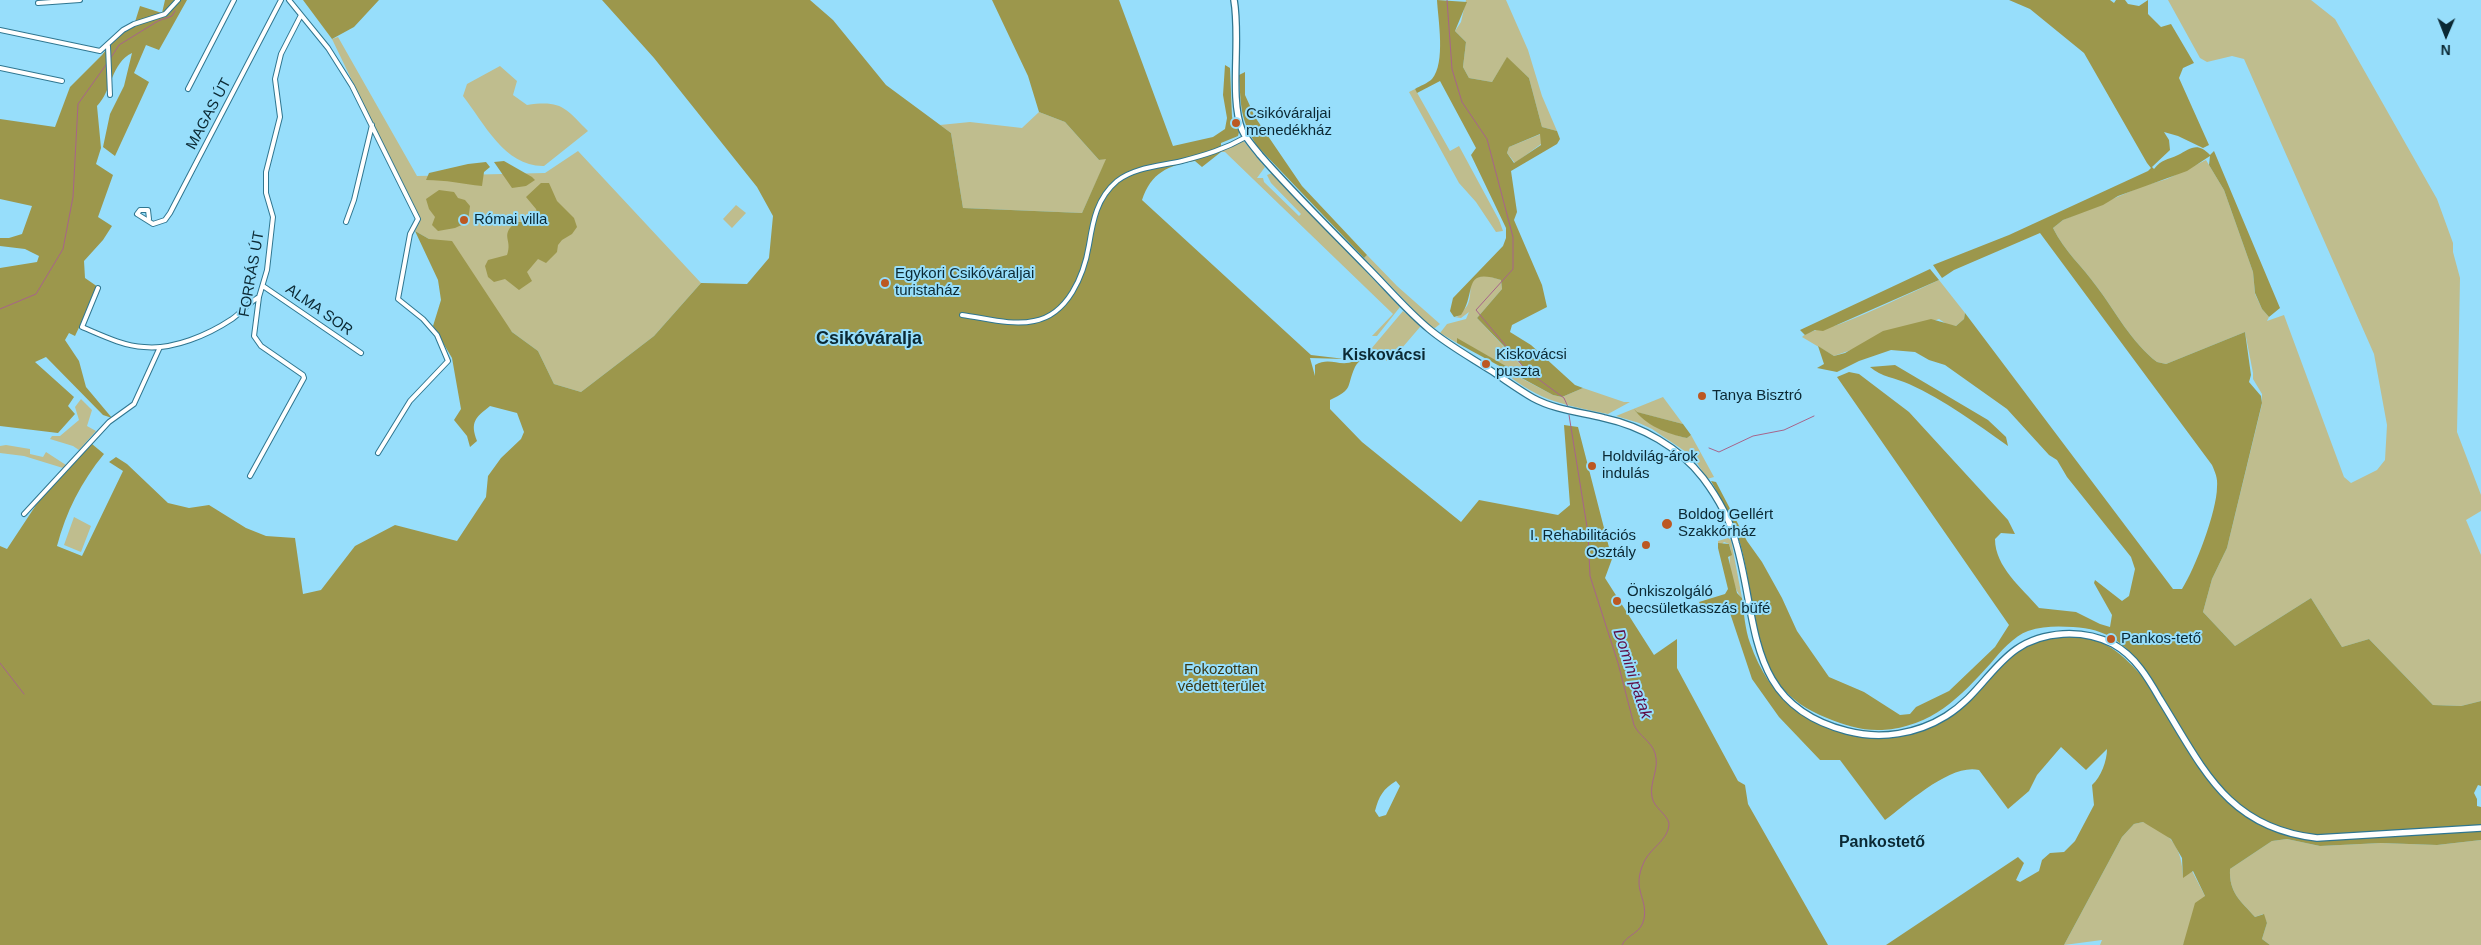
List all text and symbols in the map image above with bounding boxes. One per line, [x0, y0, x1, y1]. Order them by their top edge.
north arrow [2421, 10, 2471, 60]
text: N [2441, 42, 2451, 58]
street label: MAGAS ÚT [183, 75, 235, 153]
place label: Csikóváraljai menedékház [1246, 105, 1332, 140]
marker: Csikóváraljai menedékház [1230, 117, 1242, 129]
place label: Római villa [474, 211, 547, 229]
marker: Római villa [458, 214, 470, 226]
street label: FORRÁS ÚT [236, 230, 268, 318]
place label: Egykori Csikóváraljai turistaház [895, 265, 1034, 300]
marker: Egykori Csikóváraljai turistaház [879, 277, 891, 289]
street label: ALMA SOR [282, 280, 356, 340]
district label: Csikóváralja [816, 328, 922, 350]
district label: Kiskovácsi [1342, 346, 1426, 366]
place label: Kiskovácsi puszta [1496, 346, 1567, 381]
marker: Kiskovácsi puszta [1480, 358, 1492, 370]
place label: Tanya Bisztró [1712, 387, 1802, 405]
marker: Tanya Bisztró [1696, 390, 1708, 402]
place label: Holdvilág-árok indulás [1602, 448, 1698, 483]
marker: Holdvilág-árok indulás [1586, 460, 1598, 472]
place label: Boldog Gellért Szakkórház [1678, 506, 1773, 541]
marker: Boldog Gellért Szakkórház [1660, 517, 1674, 531]
place label: I. Rehabilitációs Osztály [1530, 527, 1636, 562]
marker: I. Rehabilitációs Osztály [1640, 539, 1652, 551]
place label: Önkiszolgáló becsületkasszás büfé [1627, 583, 1770, 618]
marker: Önkiszolgáló becsületkasszás büfé [1611, 595, 1623, 607]
water label: Domini patak [1608, 627, 1656, 721]
place label: Pankos-tető [2121, 630, 2201, 648]
marker: Pankos-tető [2105, 633, 2117, 645]
park label: Fokozottan védett terület [1178, 661, 1264, 696]
district label: Pankostető [1839, 833, 1925, 853]

